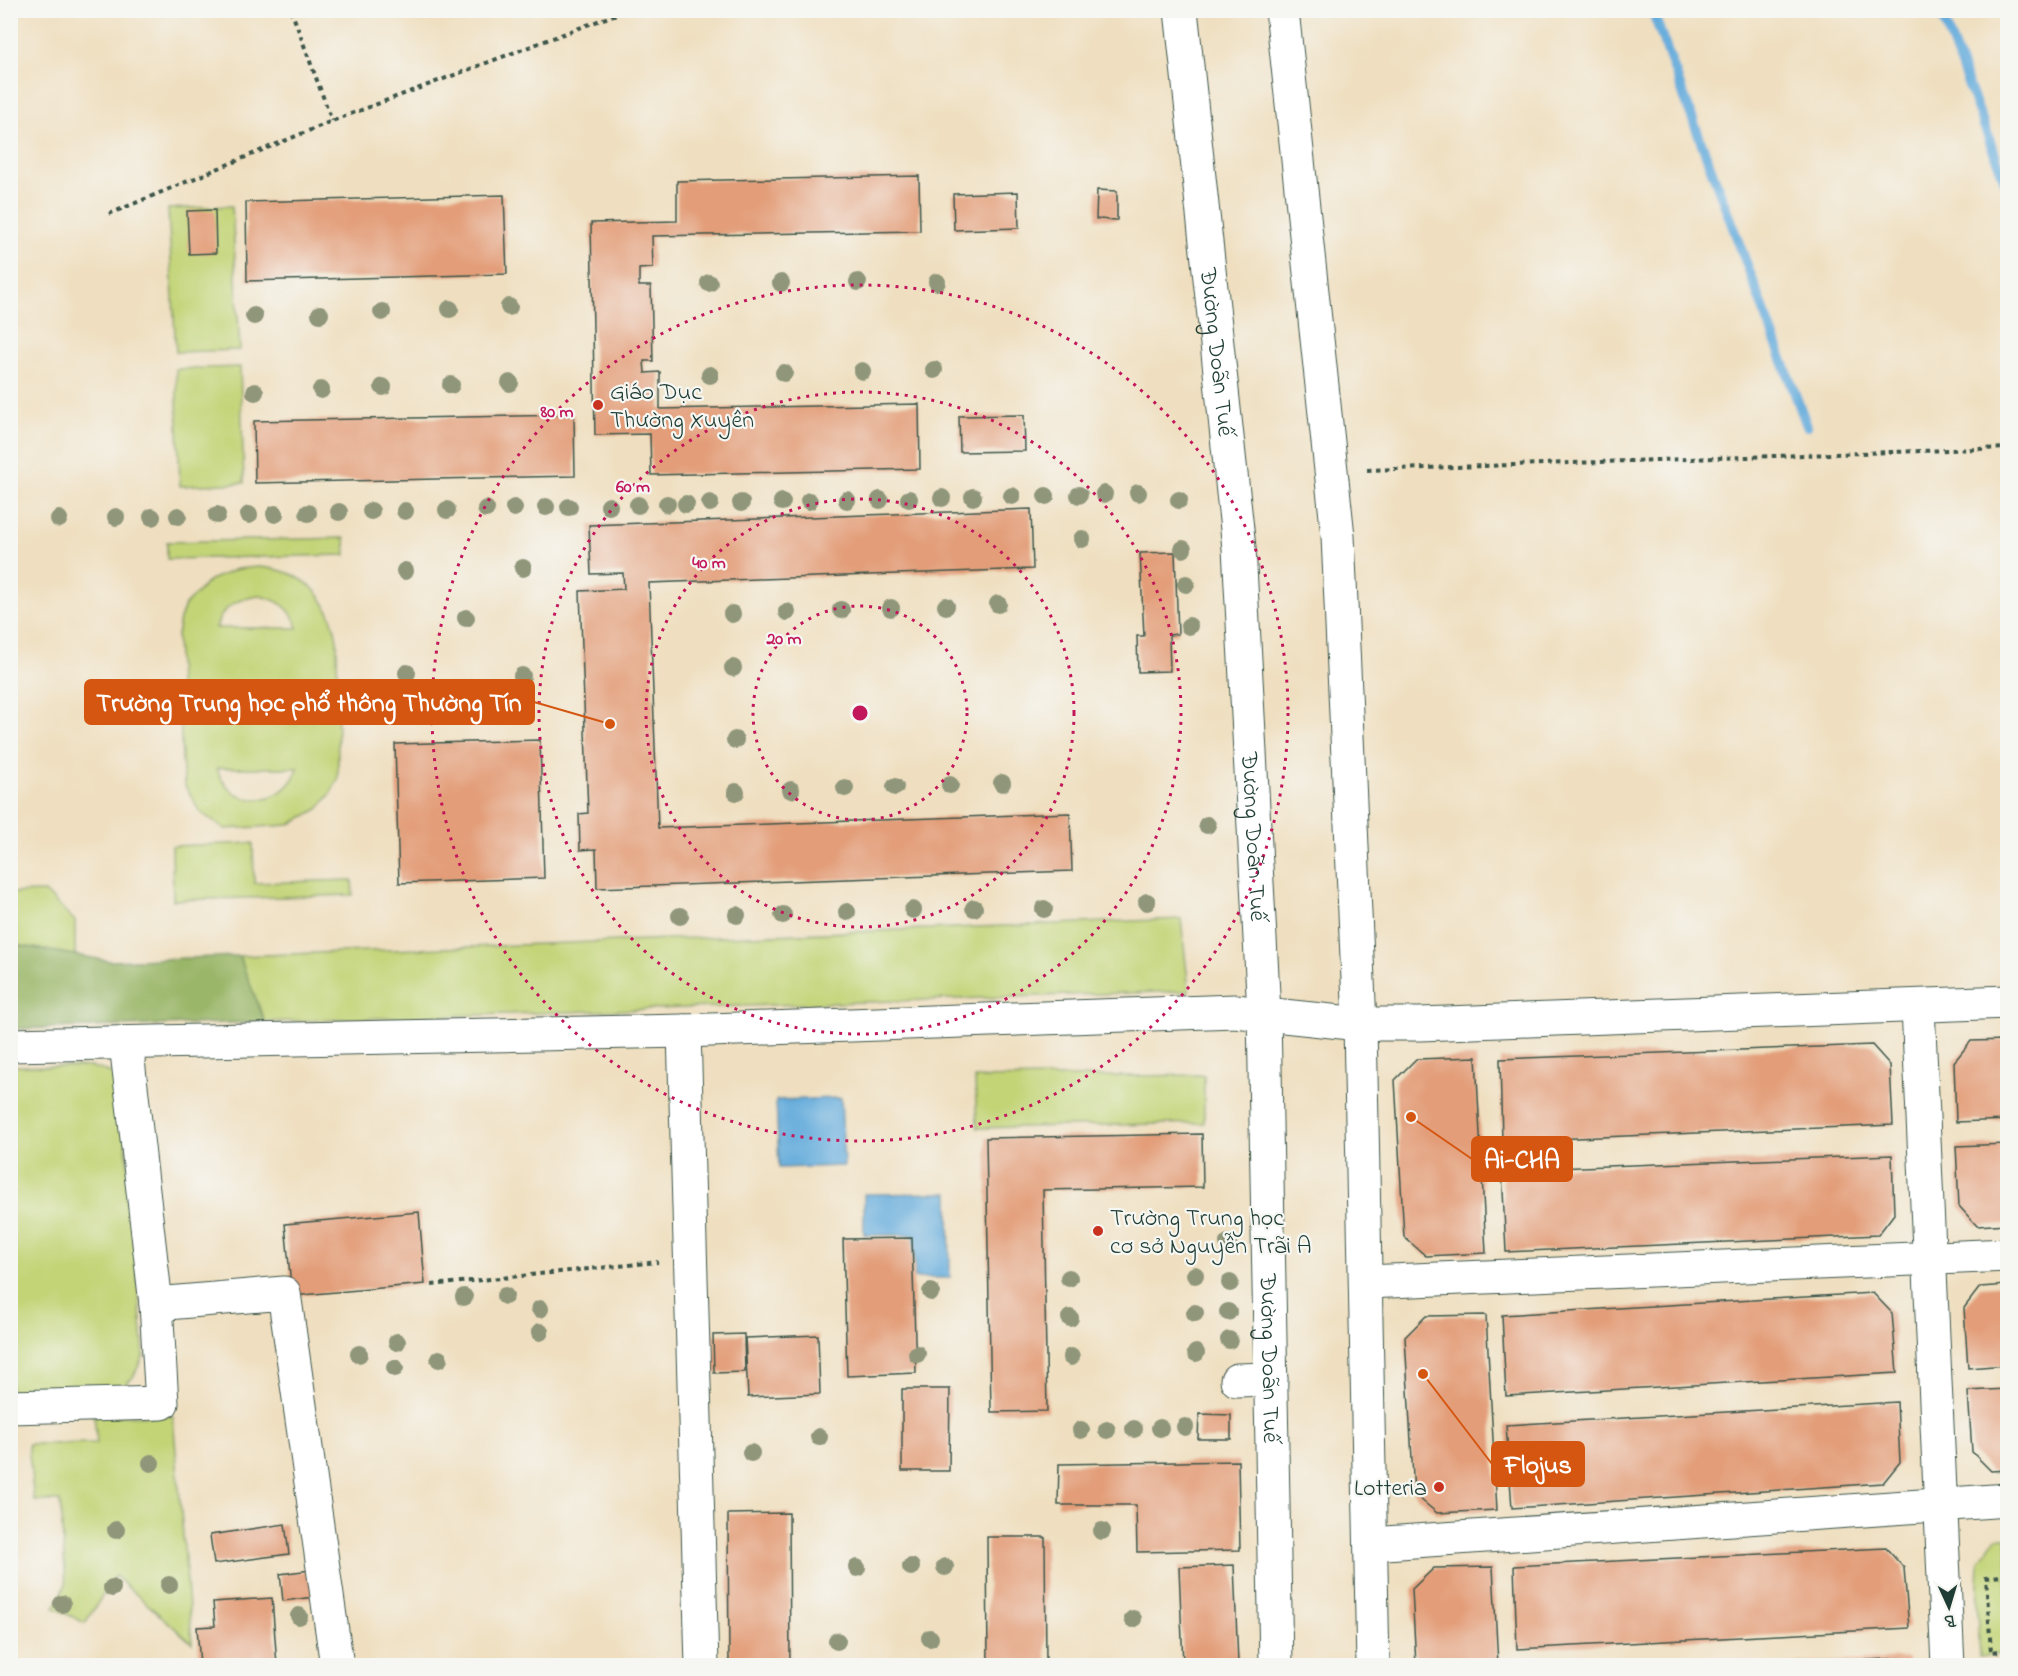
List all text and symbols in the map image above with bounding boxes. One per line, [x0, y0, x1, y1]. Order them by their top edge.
street label: Đường Doãn Tuế [1189, 265, 1242, 441]
place label: Giáo Dục Thường Xuyên [610, 376, 754, 440]
marker: Giáo Dục Thường Xuyên [591, 398, 605, 412]
text: 80 m [540, 400, 574, 426]
text: 60 m [616, 475, 650, 501]
text: 40 m [692, 551, 726, 577]
text: 20 m [765, 627, 802, 653]
callout: Trường Trung học phổ thông Thường Tín [85, 680, 534, 724]
text: Trường Trung học phổ thông Thường Tín [96, 686, 522, 725]
centre of rings [850, 703, 870, 723]
street label: Đường Doãn Tuế [1230, 750, 1274, 924]
callout: Ai-CHA [1472, 1137, 1572, 1181]
text: Ai-CHA [1484, 1143, 1560, 1181]
place label: Trường Trung học cơ sở Nguyễn Trãi A [1110, 1202, 1312, 1266]
marker: Trường Trung học cơ sở Nguyễn Trãi A [1091, 1224, 1105, 1238]
street label: Đường Doãn Tuế [1249, 1272, 1287, 1445]
callout: Flojus [1492, 1442, 1584, 1486]
text: Flojus [1502, 1448, 1572, 1486]
place label: Lotteria [1354, 1472, 1427, 1507]
marker: Lotteria [1432, 1480, 1446, 1494]
north arrow [1919, 1577, 1979, 1637]
text: B [1943, 1608, 1957, 1632]

